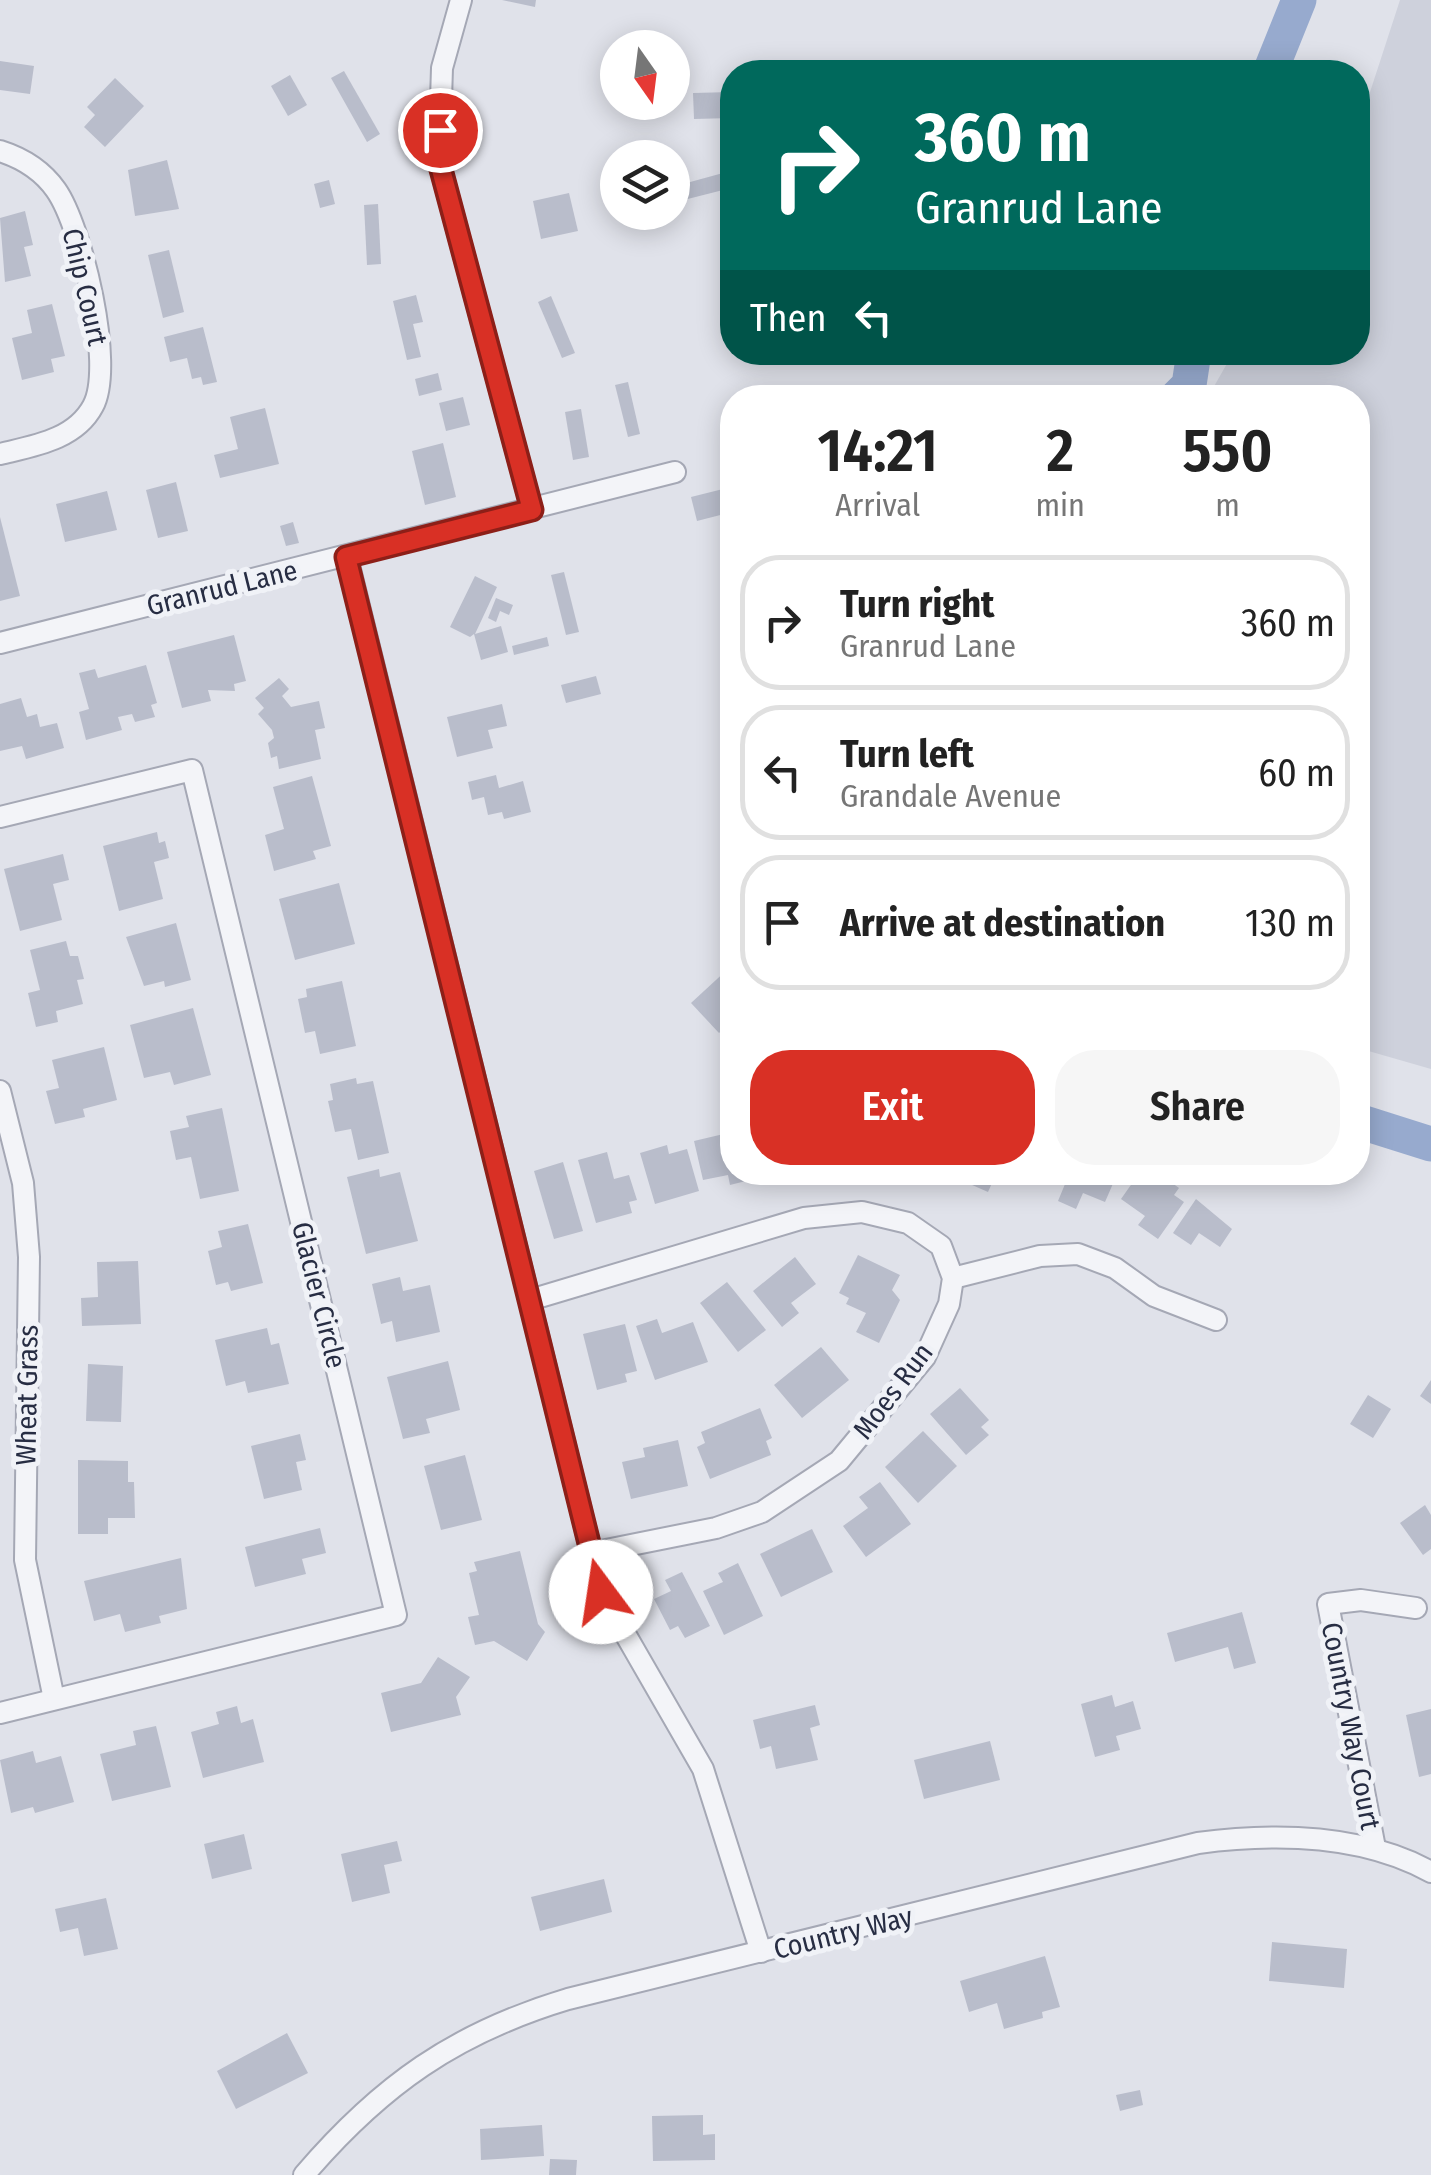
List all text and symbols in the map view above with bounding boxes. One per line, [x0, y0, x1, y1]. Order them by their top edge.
north arrow [600, 30, 690, 120]
map controls [600, 30, 690, 230]
pin [398, 88, 483, 173]
text: 360 m [915, 96, 1091, 180]
icon: right [750, 100, 880, 230]
icon: arrive [413, 103, 468, 158]
button: layers [600, 140, 690, 230]
text: Granrud Lane [915, 181, 1162, 235]
street label: Chip Court [56, 225, 115, 350]
icon: left [846, 290, 901, 345]
text: Then [750, 295, 826, 341]
text: 14:21 [818, 415, 938, 487]
text: 2 [1046, 415, 1074, 487]
text: 550 [1182, 415, 1272, 487]
text: Arrival [835, 486, 920, 524]
text: min [1035, 486, 1085, 524]
text: m [1215, 486, 1240, 524]
street label: Granrud Lane [143, 553, 301, 623]
text: Turn right [840, 581, 994, 627]
icon: right [755, 595, 810, 650]
text: 360 m [1241, 600, 1335, 646]
text: Granrud Lane [840, 627, 1016, 665]
text: Turn left [840, 731, 974, 777]
icon: left [755, 745, 810, 800]
text: 60 m [1258, 750, 1335, 796]
text: Grandale Avenue [840, 777, 1061, 815]
icon: arrive [755, 895, 810, 950]
text: Arrive at destination [840, 900, 1165, 946]
text: 130 m [1245, 900, 1335, 946]
button: Exit [750, 1050, 1035, 1165]
button: Share [1055, 1050, 1340, 1165]
street label: Glacier Circle [285, 1218, 353, 1372]
street label: Wheat Grass [9, 1324, 45, 1466]
street label: Moes Run [846, 1336, 940, 1446]
position arrow [549, 1540, 653, 1644]
street label: Country Way Court [1315, 1620, 1387, 1833]
street label: Country Way [770, 1900, 916, 1966]

